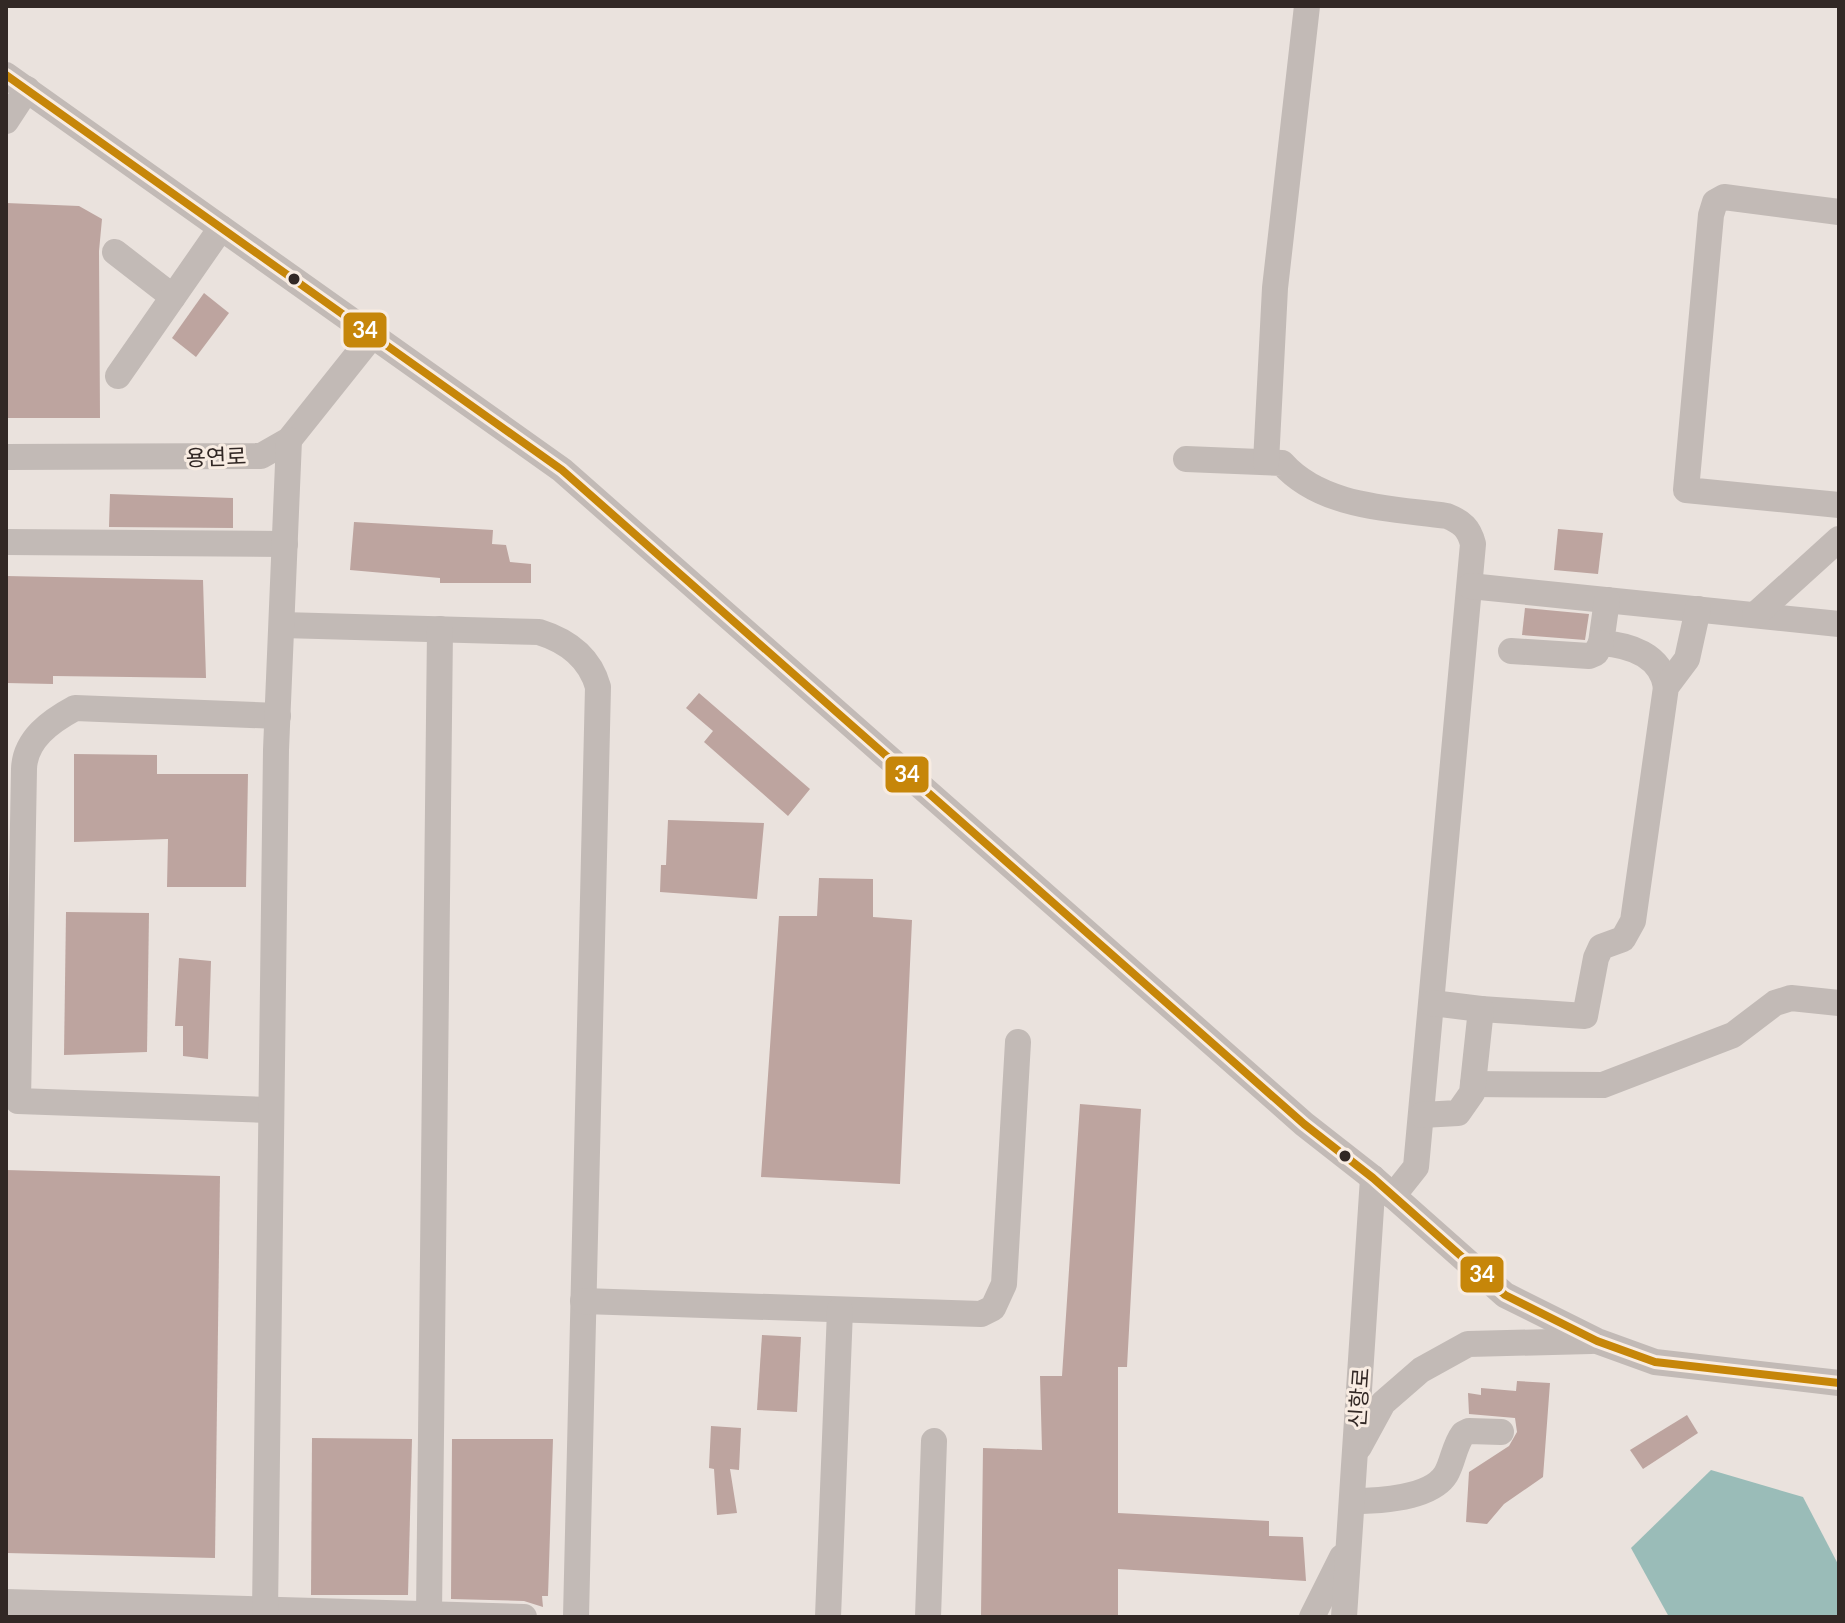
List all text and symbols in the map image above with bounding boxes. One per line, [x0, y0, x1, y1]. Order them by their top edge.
unlabelled marker [286, 271, 302, 287]
line badge: 34 [342, 311, 388, 349]
text: 34 [352, 316, 378, 343]
street label: 용연로 [185, 442, 247, 471]
line badge: 34 [884, 755, 930, 794]
text: 34 [894, 760, 920, 787]
unlabelled marker [1337, 1148, 1353, 1164]
line badge: 34 [1459, 1255, 1505, 1294]
text: 34 [1469, 1260, 1495, 1287]
street label: 신항로 [1343, 1367, 1374, 1429]

